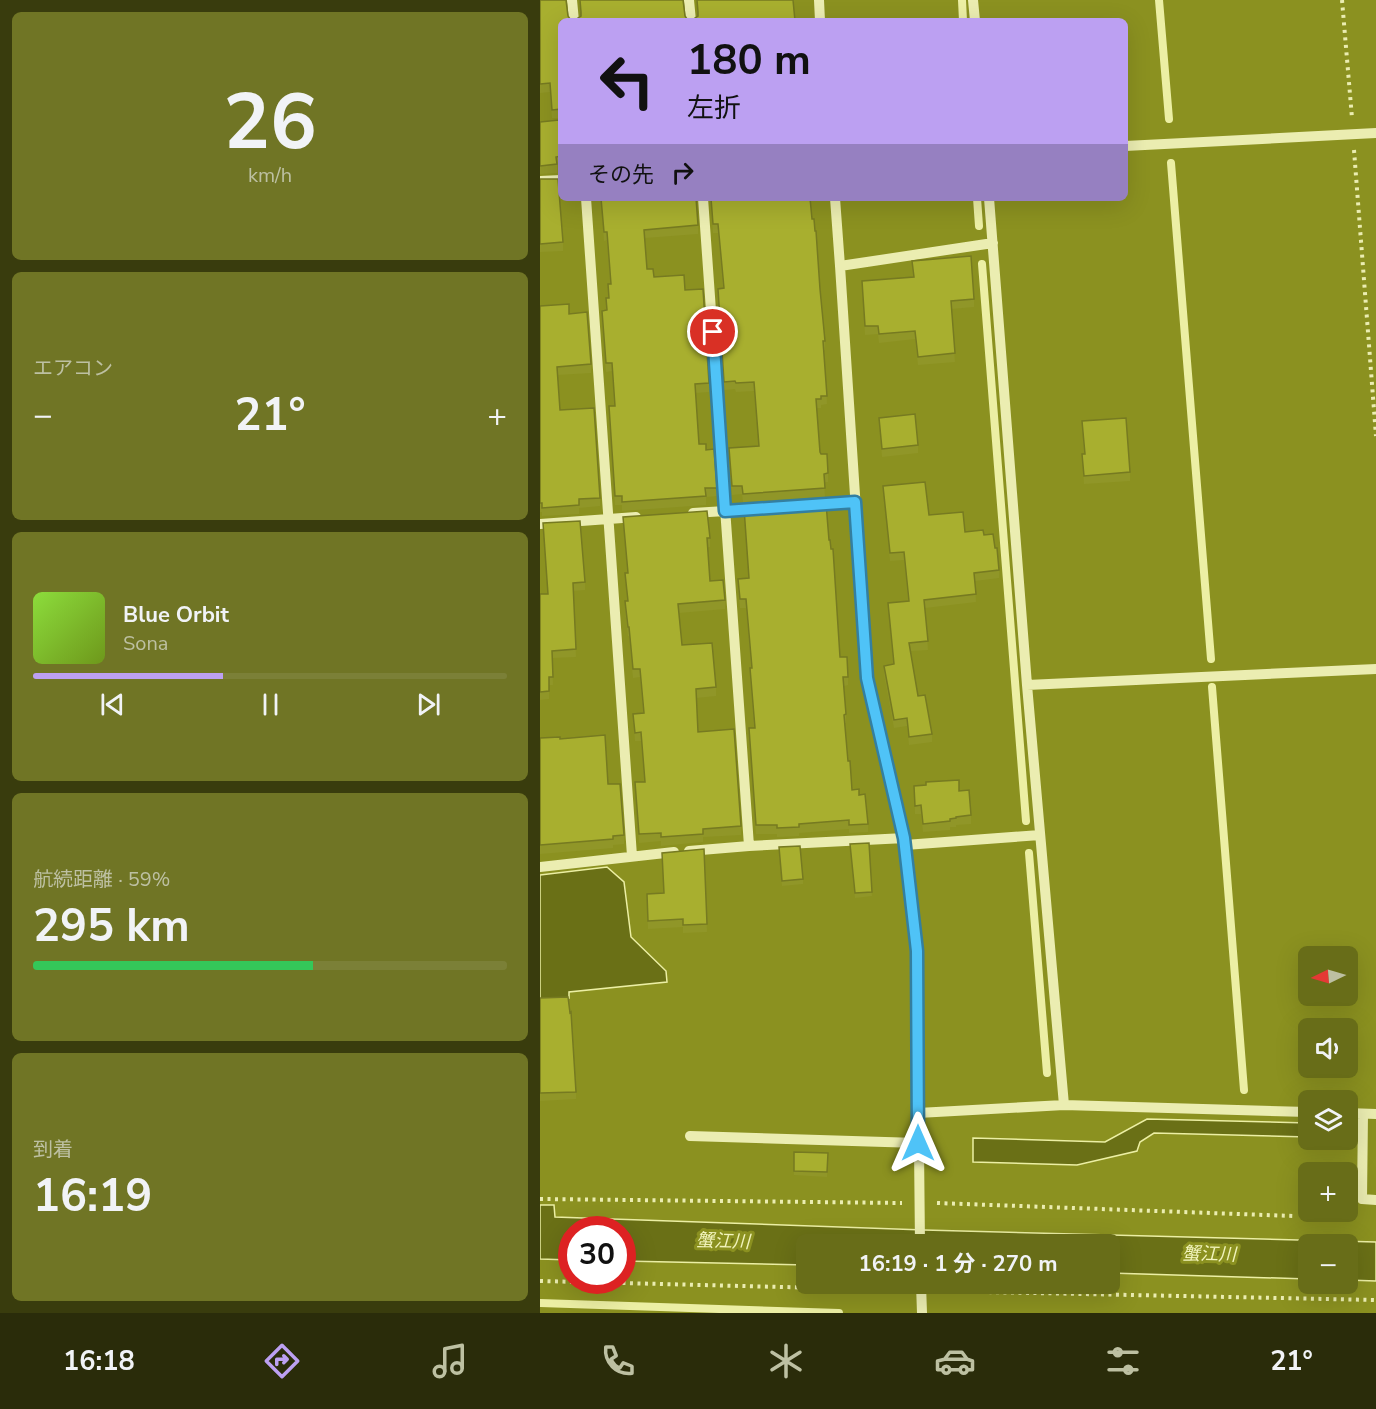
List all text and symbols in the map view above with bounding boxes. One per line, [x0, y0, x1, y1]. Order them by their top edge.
text: 180 m [687, 32, 811, 89]
icon: left [588, 42, 666, 120]
text: 26 [223, 69, 317, 176]
text: 左折 [687, 90, 741, 127]
icon: right [666, 156, 699, 189]
text: その先 [588, 160, 654, 190]
text: km/h [248, 162, 292, 189]
pin [687, 306, 738, 357]
icon: arrive [696, 315, 729, 348]
text: エアコン [33, 355, 113, 382]
text: 21° [234, 385, 306, 446]
text: − [33, 393, 53, 438]
text: + [487, 393, 507, 438]
text: Blue Orbit [123, 600, 229, 630]
text: Sona [123, 630, 168, 657]
icon: previous [96, 688, 129, 721]
icon: pause [254, 688, 287, 721]
icon: next [412, 688, 445, 721]
text: 航続距離 · 59% [33, 866, 170, 893]
text: 295 km [33, 896, 190, 957]
north arrow [1298, 946, 1358, 1006]
map controls [1298, 946, 1358, 1294]
button: sound [1298, 1018, 1358, 1078]
button: layers [1298, 1090, 1358, 1150]
position arrow [886, 1111, 950, 1175]
text: 到着 [33, 1136, 73, 1163]
button: + [1298, 1162, 1358, 1222]
text: 16:19 [33, 1166, 152, 1227]
speed limit sign: 30 [558, 1216, 636, 1294]
water label: 蟹江川 [696, 1228, 752, 1254]
button: − [1298, 1234, 1358, 1294]
water label: 蟹江川 [1182, 1242, 1238, 1267]
text: 16:19 · 1 分 · 270 m [859, 1249, 1057, 1279]
icon: directions [261, 1340, 303, 1382]
icon: music [429, 1340, 471, 1382]
icon: phone [597, 1340, 639, 1382]
icon: climate [765, 1340, 807, 1382]
icon: car [934, 1340, 976, 1382]
icon: filters [1102, 1340, 1144, 1382]
text: 16:18 [63, 1343, 135, 1380]
text: 21° [1270, 1343, 1313, 1380]

